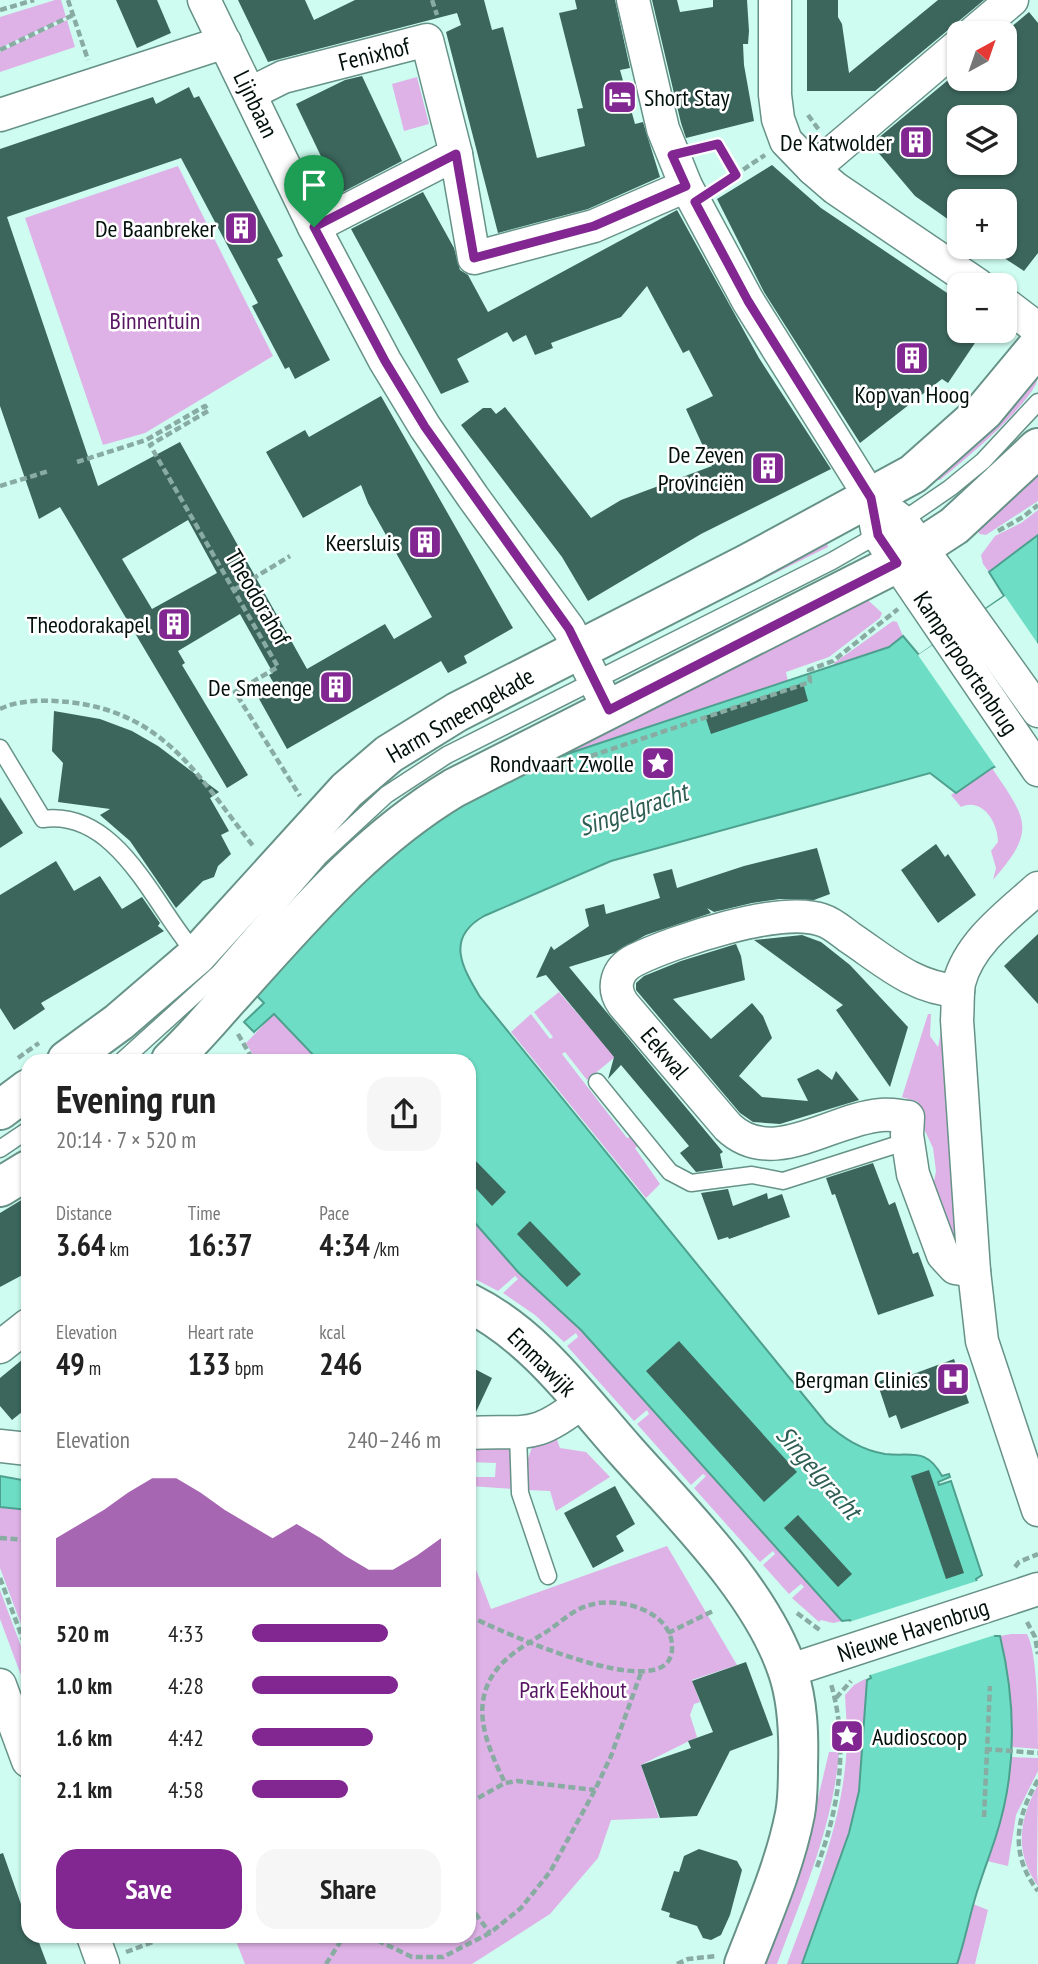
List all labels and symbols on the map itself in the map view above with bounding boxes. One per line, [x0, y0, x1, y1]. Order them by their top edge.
north arrow [947, 21, 1017, 91]
street label: Fenixhof [335, 30, 414, 78]
street label: Lijnbaan [226, 65, 286, 143]
hotel icon: Short Stay [601, 78, 639, 116]
place label: Short Stay [644, 82, 730, 113]
building icon: De Katwolder [897, 123, 935, 161]
place label: De Katwolder [780, 127, 892, 158]
pin [284, 155, 344, 227]
building icon: De Baanbreker [222, 209, 260, 247]
place label: De Baanbreker [95, 213, 216, 244]
park label: Binnentuin [110, 305, 200, 336]
building icon: Kop van Hoog [893, 339, 931, 377]
place label: Kop van Hoog [854, 379, 970, 410]
place label: De Zeven Provinciën [658, 439, 744, 498]
building icon: De Zeven Provinciën [749, 449, 787, 487]
building icon: Keersluis [406, 523, 444, 561]
place label: Keersluis [325, 527, 400, 558]
street label: Theodorahof [218, 544, 298, 651]
street label: Kamperpoortenbrug [907, 585, 1025, 741]
building icon: Theodorakapel [155, 605, 193, 643]
place label: Theodorakapel [27, 609, 150, 640]
street label: Harm Smeengekade [381, 660, 539, 770]
building icon: De Smeenge [317, 668, 355, 706]
place label: De Smeenge [208, 672, 312, 703]
place icon: Rondvaart Zwolle [639, 744, 677, 782]
place label: Rondvaart Zwolle [490, 748, 634, 779]
water label: Singelgracht [574, 774, 694, 843]
street label: Eekwal [634, 1021, 696, 1086]
street label: Emmawijk [501, 1321, 583, 1403]
hospital icon: Bergman Clinics [934, 1360, 972, 1398]
place label: Bergman Clinics [795, 1364, 928, 1395]
water label: Singelgracht [770, 1419, 870, 1528]
street label: Nieuwe Havenbrug [833, 1591, 993, 1669]
park label: Park Eekhout [519, 1674, 627, 1705]
place icon: Audioscoop [828, 1717, 866, 1755]
place label: Audioscoop [872, 1721, 967, 1752]

